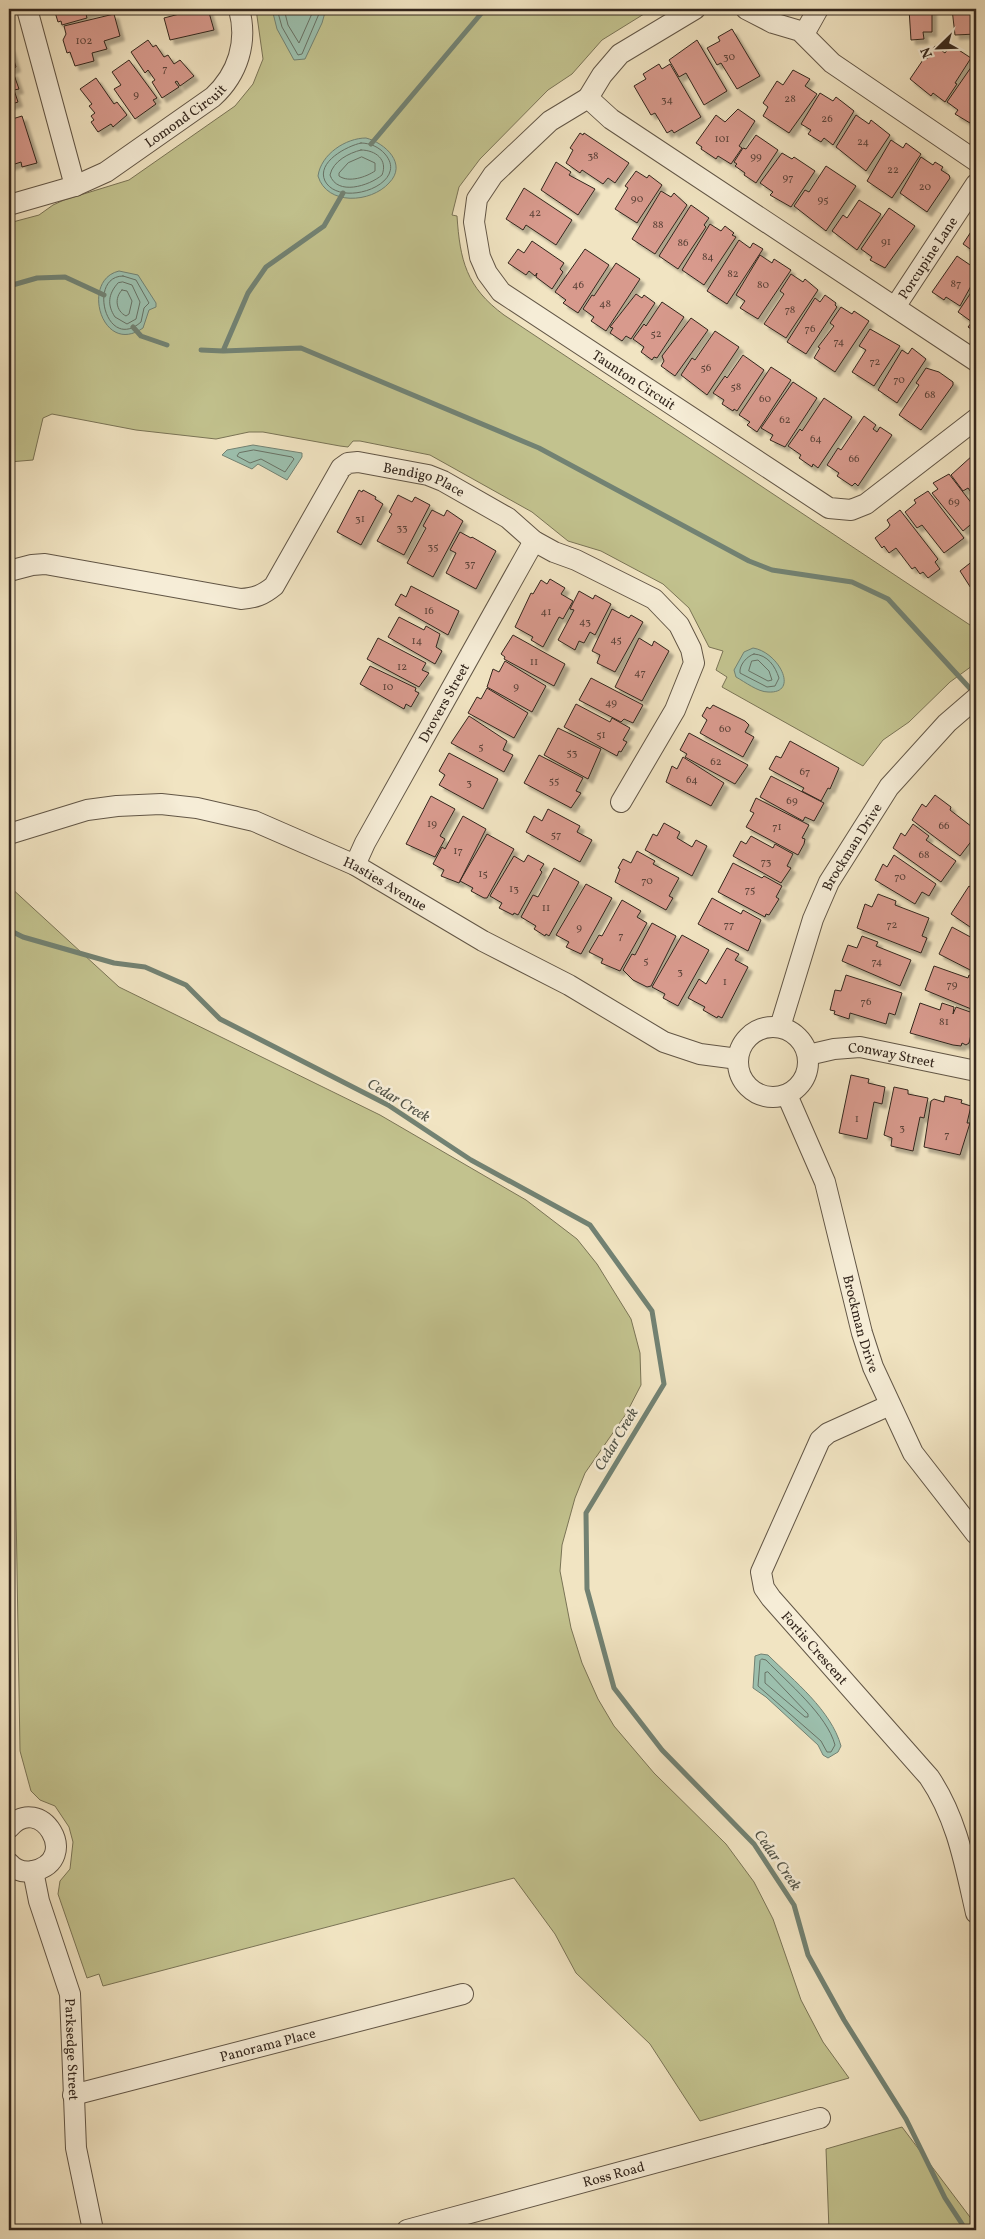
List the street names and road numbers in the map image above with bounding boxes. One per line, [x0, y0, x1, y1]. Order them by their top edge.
street label: Lomond Circuit [141, 81, 232, 153]
street label: Porcupine Lane [895, 213, 963, 304]
street label: Taunton Circuit [588, 346, 679, 415]
street label: Bendigo Place [381, 459, 468, 503]
street label: Drovers Street [415, 660, 475, 747]
street label: Brockman Drive [818, 800, 888, 894]
street label: Hasties Avenue [340, 853, 430, 917]
street label: Conway Street [847, 1039, 937, 1073]
street label: Brockman Drive [837, 1273, 883, 1377]
street label: Fortis Crescent [776, 1608, 851, 1690]
street label: Parksedge Street [59, 1998, 82, 2101]
street label: Panorama Place [218, 2024, 318, 2068]
street label: Ross Road [581, 2158, 647, 2193]

